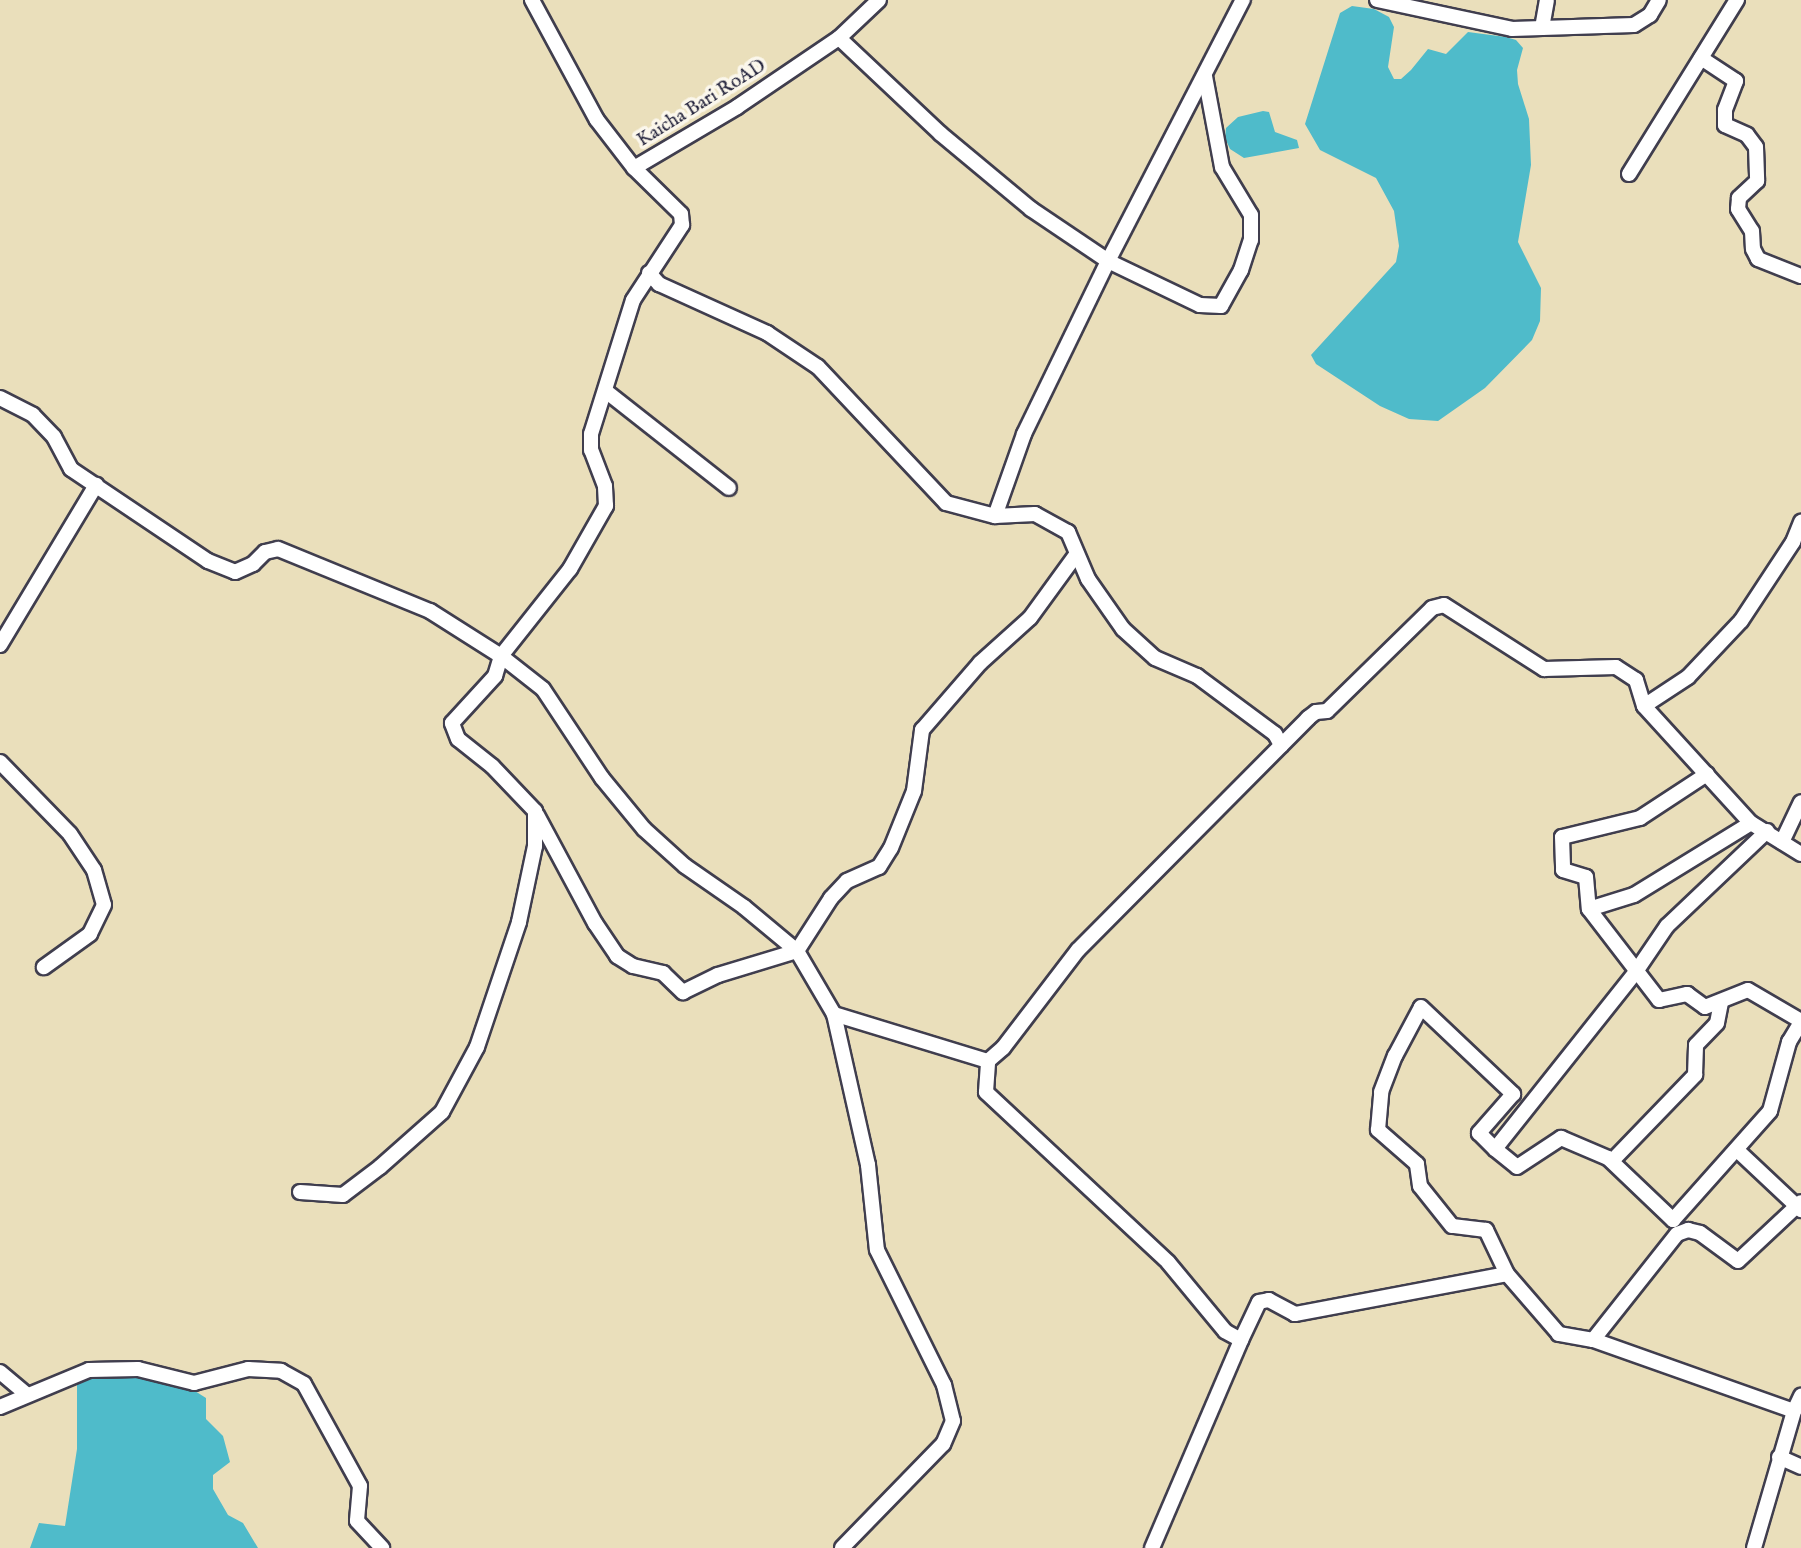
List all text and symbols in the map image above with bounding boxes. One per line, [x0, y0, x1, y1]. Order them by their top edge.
street label: Kaicha Bari RoAD [634, 55, 770, 153]

